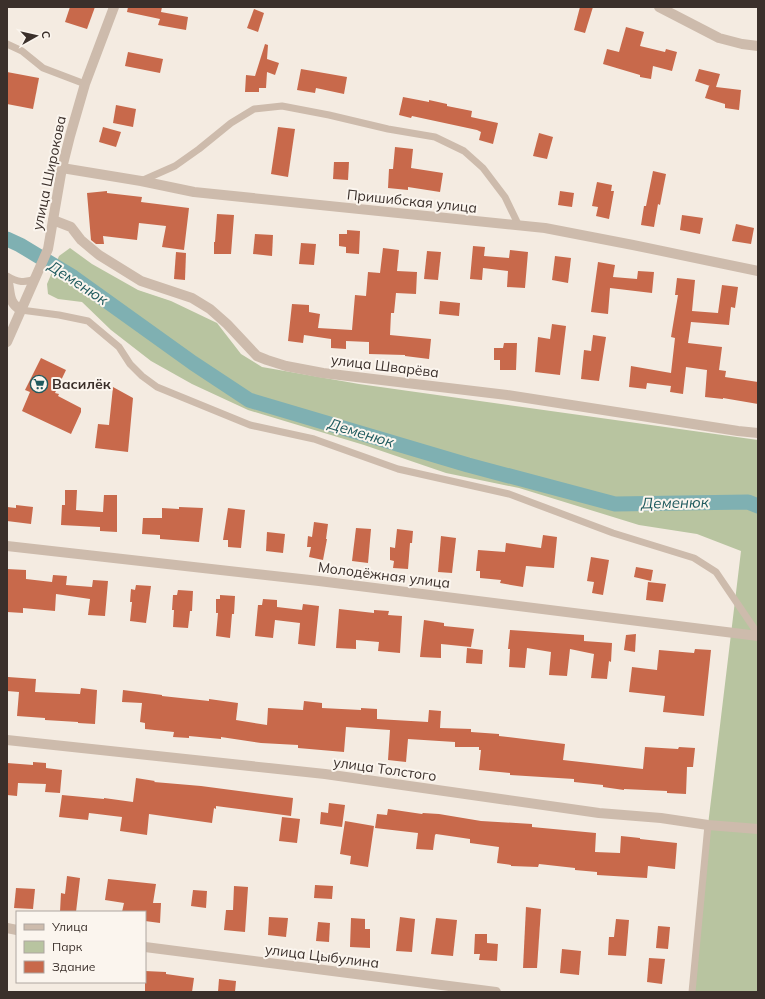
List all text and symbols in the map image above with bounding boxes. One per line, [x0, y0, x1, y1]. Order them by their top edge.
north arrow [16, 16, 56, 56]
text: С [38, 30, 53, 40]
street label: улица Широкова [28, 114, 70, 232]
street label: Пришибская улица [346, 185, 478, 217]
water label: Деменюк [44, 256, 113, 309]
street label: улица Шварёва [330, 350, 440, 382]
supermarket icon: Василёк [29, 374, 49, 394]
place label: Василёк [52, 375, 112, 393]
water label: Деменюк [325, 413, 397, 452]
water label: Деменюк [640, 492, 710, 513]
street label: Молодёжная улица [317, 558, 451, 592]
street label: улица Толстого [332, 753, 438, 785]
legend [16, 911, 146, 983]
text: Улица [51, 919, 88, 934]
text: Парк [52, 939, 83, 954]
street label: улица Цыбулина [264, 940, 380, 972]
text: Здание [52, 959, 96, 974]

